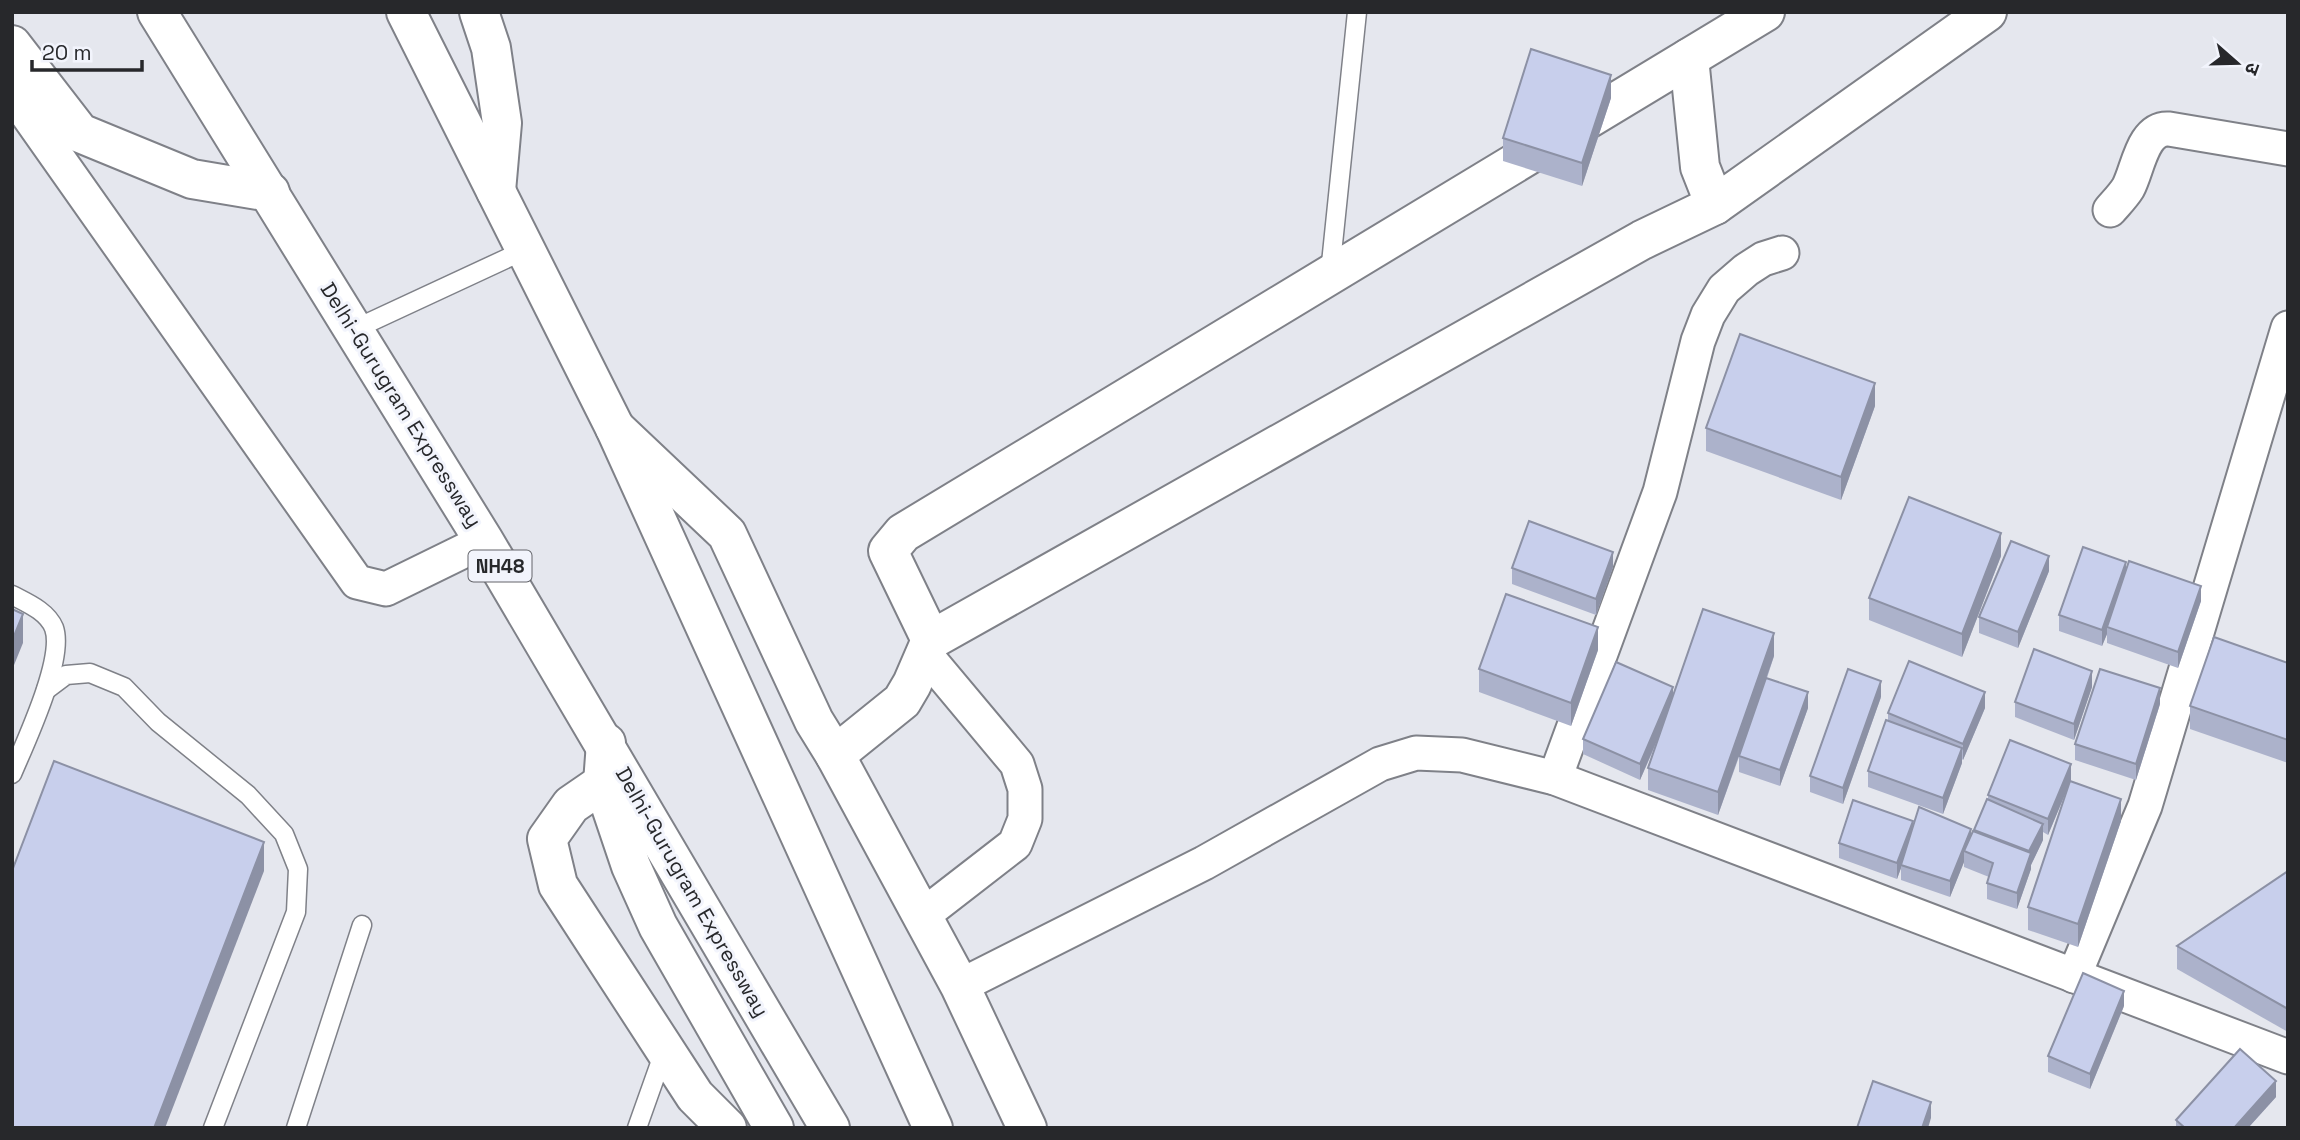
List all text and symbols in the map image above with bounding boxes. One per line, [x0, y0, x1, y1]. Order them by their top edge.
scale bar [32, 28, 142, 72]
north arrow [2202, 28, 2272, 98]
text: 20 m [42, 39, 92, 66]
text: उ [2239, 59, 2266, 79]
street label: Delhi-Gurugram Expressway [315, 277, 488, 532]
road number: NH48 [468, 551, 532, 582]
street label: Delhi-Gurugram Expressway [610, 762, 775, 1022]

